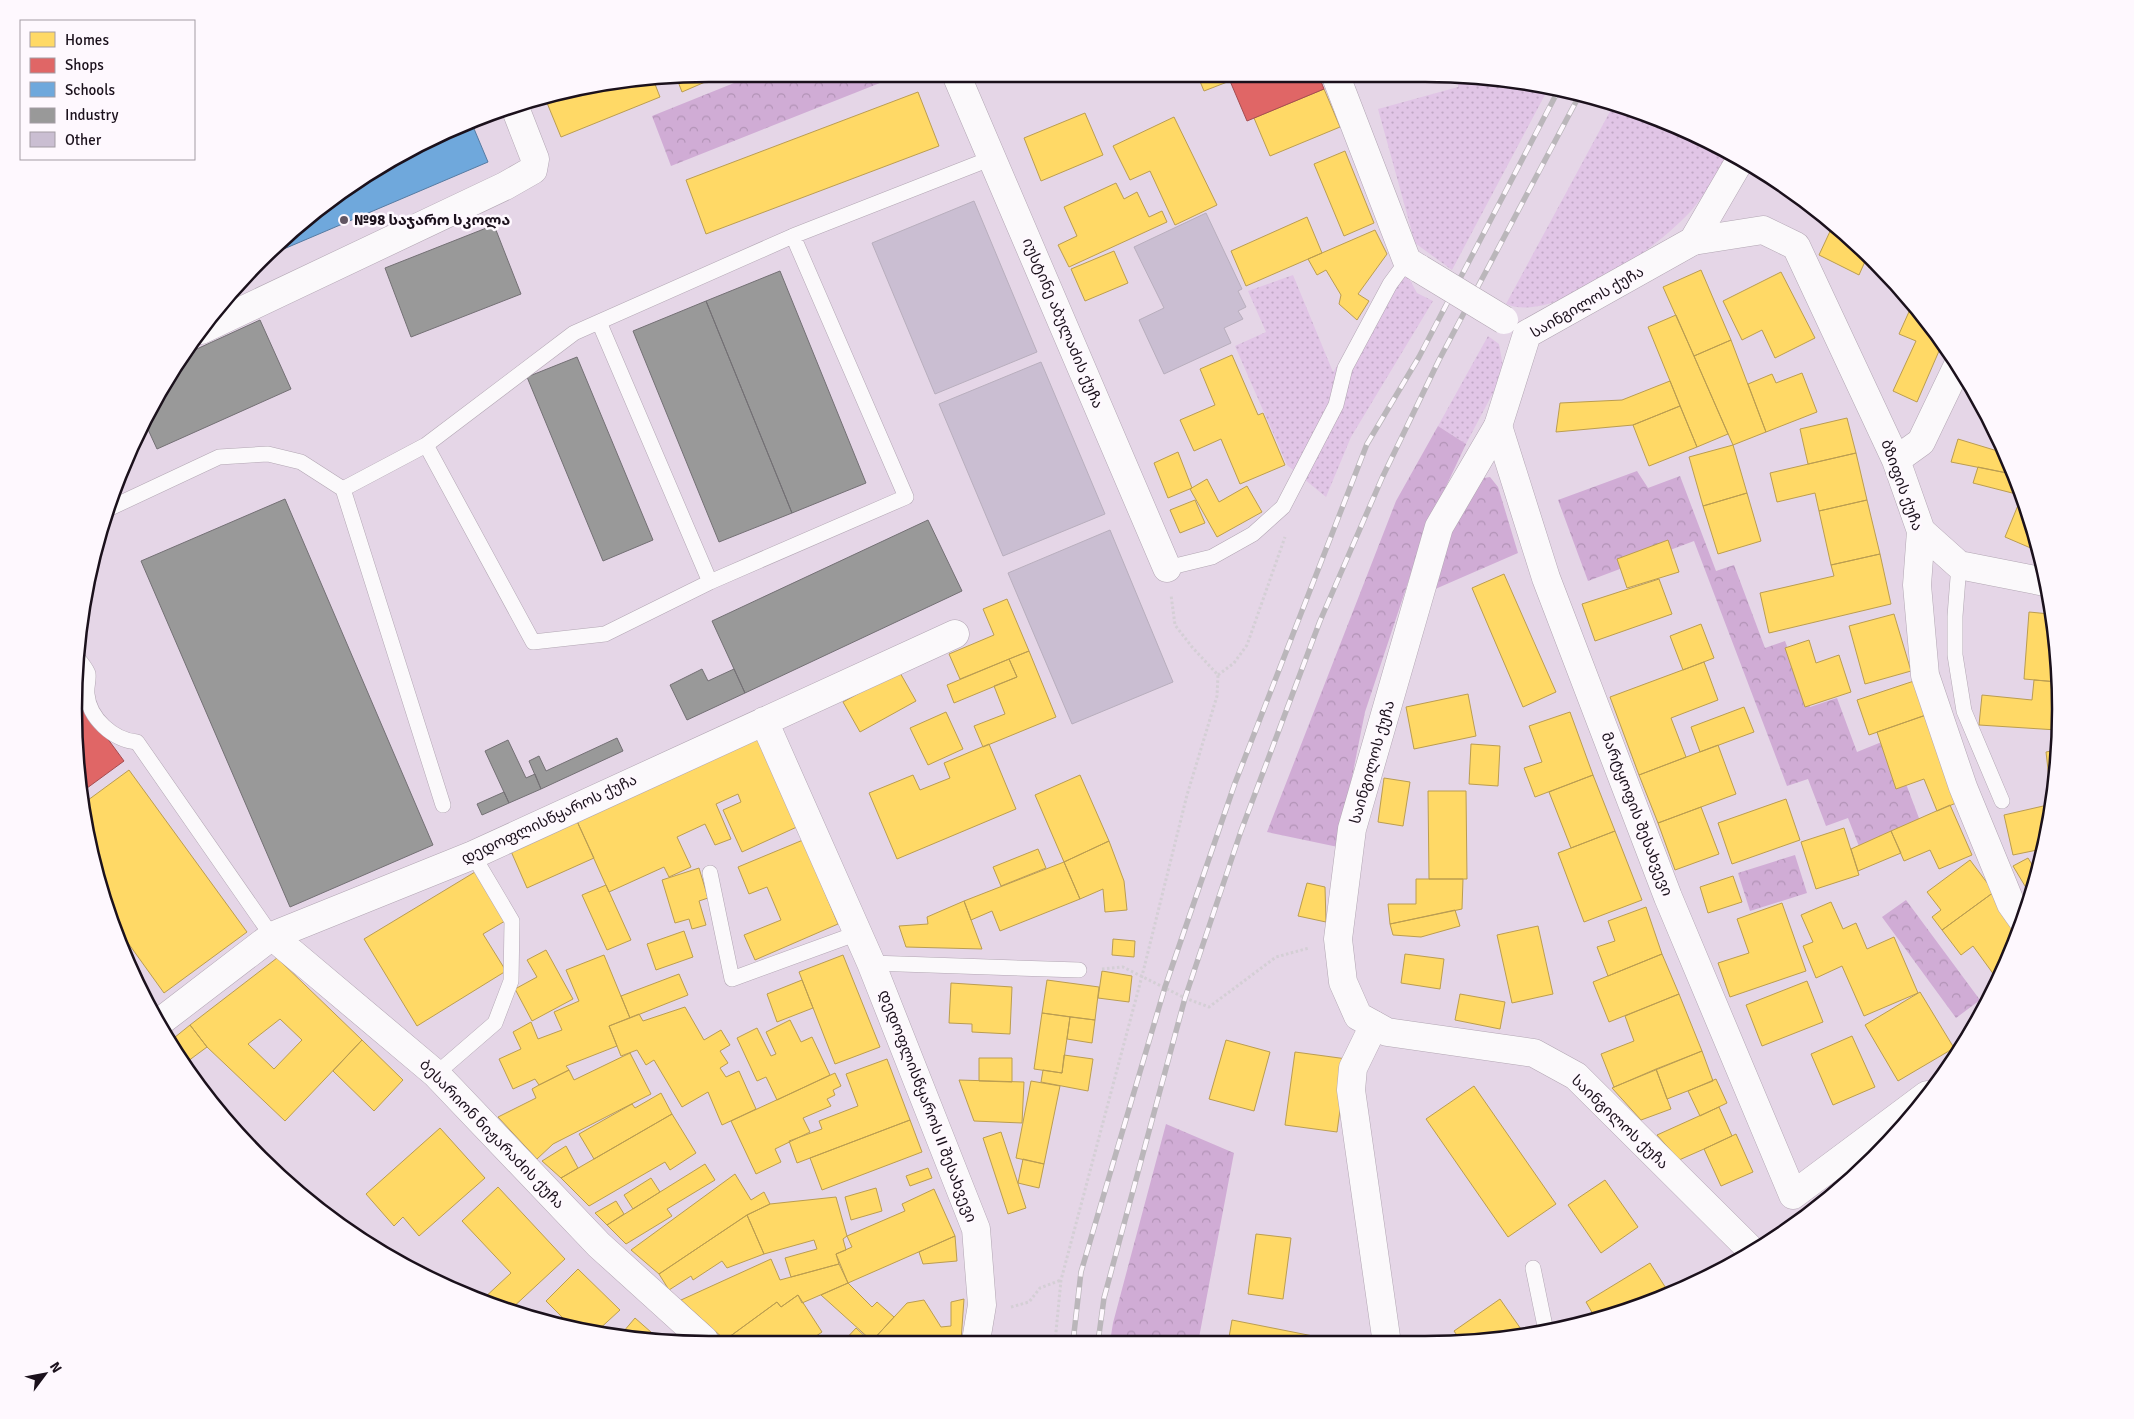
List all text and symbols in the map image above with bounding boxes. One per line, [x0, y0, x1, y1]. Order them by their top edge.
legend [20, 20, 195, 160]
text: Homes [65, 31, 109, 49]
text: Shops [65, 56, 104, 74]
text: Schools [65, 81, 116, 99]
text: Industry [65, 106, 118, 124]
text: Other [65, 131, 102, 149]
place label: №98 საჯარო სკოლა [354, 211, 510, 229]
marker: №98 საჯარო სკოლა [338, 214, 350, 226]
street label: იუსტინე აბულაძის ქუჩა [1019, 235, 1107, 411]
street label: საინგილოს ქუჩა [1527, 262, 1647, 342]
street label: ბზიფის ქუჩა [1877, 437, 1927, 533]
street label: საინგილოს ქუჩა [1346, 698, 1398, 826]
street label: მარტყოფის შესახვევი [1597, 729, 1677, 899]
street label: დედოფლისწყაროს ქუჩა [458, 770, 640, 868]
street label: დედოფლისწყაროს II შესახვევი [875, 987, 981, 1225]
street label: ბესარიონ ნიჟარაძის ქუჩა [416, 1056, 568, 1212]
street label: საინგილოს ქუჩა [1568, 1071, 1672, 1173]
north arrow [20, 1349, 70, 1399]
text: N [46, 1359, 65, 1376]

